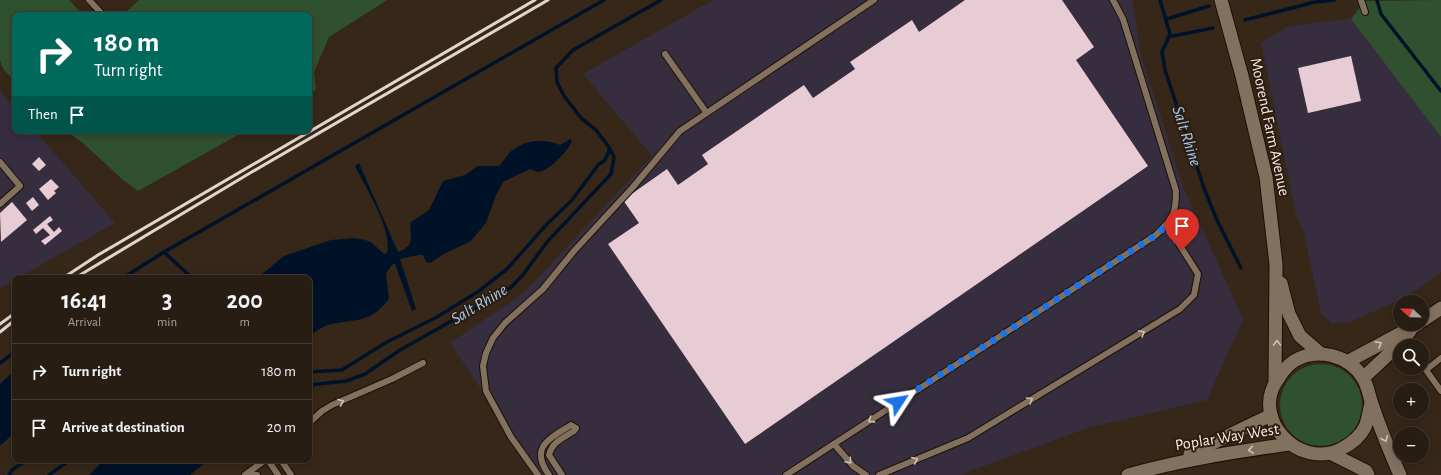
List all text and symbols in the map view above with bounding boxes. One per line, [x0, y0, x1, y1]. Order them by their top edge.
icon: right [28, 28, 80, 80]
text: 180 m [94, 29, 159, 57]
street label: Moorend Farm Avenue [1248, 57, 1292, 197]
text: Turn right [94, 62, 163, 80]
icon: arrive [66, 104, 88, 126]
water label: Salt Rhine [1169, 104, 1205, 168]
text: Then [28, 107, 58, 122]
pin [1165, 209, 1199, 250]
icon: arrive [1171, 215, 1193, 237]
water label: Salt Rhine [448, 281, 510, 327]
text: 16:41 [61, 289, 108, 313]
text: 3 [162, 289, 172, 313]
text: 200 [226, 289, 263, 313]
north arrow [1393, 295, 1429, 331]
map controls [1393, 295, 1429, 463]
text: Arrival [68, 316, 101, 329]
text: min [157, 316, 177, 329]
text: m [239, 316, 250, 329]
one-way arrow [1138, 330, 1145, 337]
button: search [1393, 339, 1429, 375]
one-way arrow [1272, 340, 1281, 346]
one-way arrow [1375, 341, 1382, 348]
icon: right [28, 361, 50, 383]
text: Turn right [62, 364, 121, 379]
text: 180 m [261, 364, 296, 379]
position arrow [877, 381, 919, 423]
button: + [1393, 383, 1429, 419]
one-way arrow [1026, 397, 1033, 405]
one-way arrow [337, 398, 344, 406]
one-way arrow [868, 415, 875, 423]
icon: arrive [28, 417, 50, 439]
text: Arrive at destination [62, 420, 185, 435]
text: 20 m [267, 420, 296, 435]
street label: Poplar Way West [1174, 421, 1280, 454]
button: − [1393, 427, 1429, 463]
one-way arrow [1381, 436, 1389, 443]
one-way arrow [1248, 445, 1254, 454]
one-way arrow [844, 457, 851, 464]
one-way arrow [911, 457, 919, 465]

